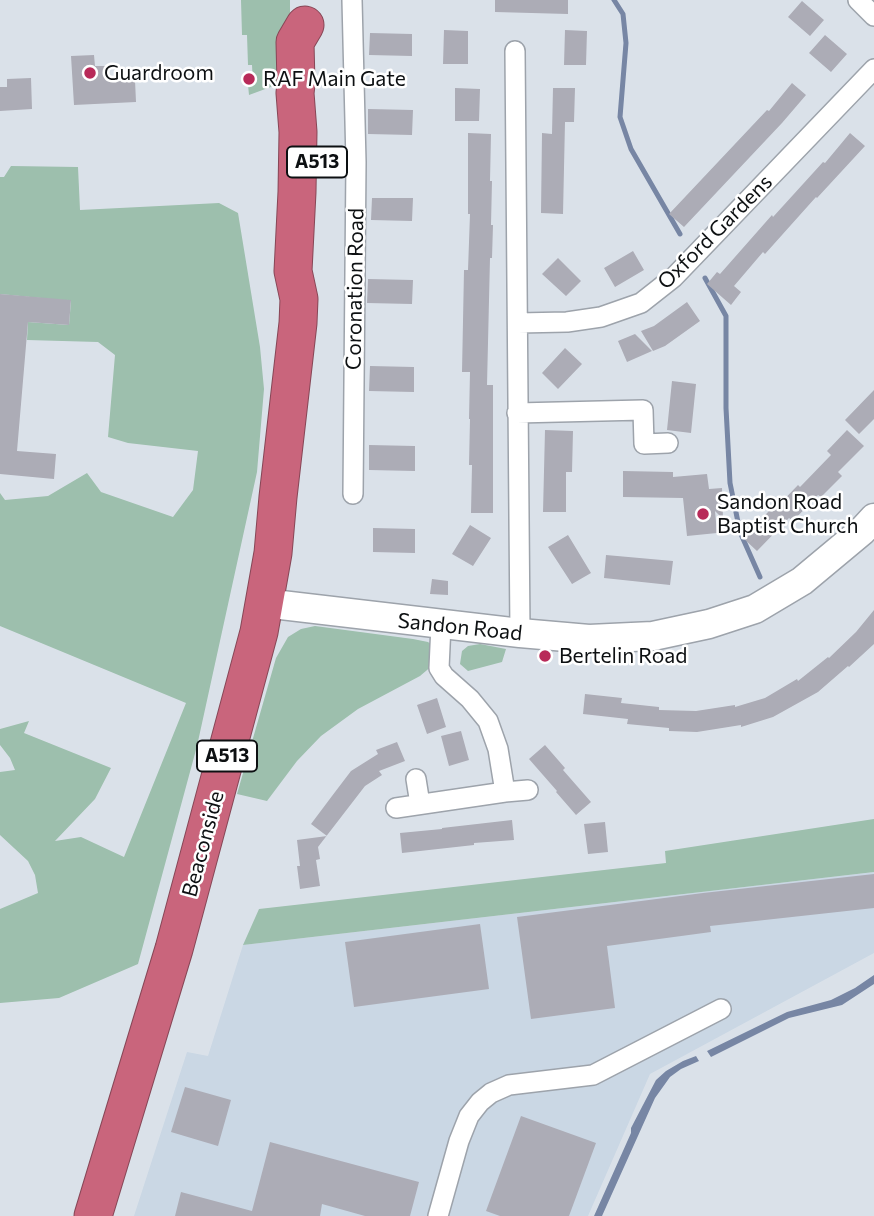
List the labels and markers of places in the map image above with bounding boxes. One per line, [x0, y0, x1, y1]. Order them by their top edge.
place label: Guardroom [104, 60, 214, 86]
marker: Guardroom [82, 65, 98, 81]
place label: RAF Main Gate [263, 66, 406, 92]
marker: RAF Main Gate [241, 71, 257, 87]
place label: Sandon Road Baptist Church [717, 489, 859, 539]
marker: Sandon Road Baptist Church [695, 506, 711, 522]
place label: Bertelin Road [559, 643, 687, 669]
marker: Bertelin Road [537, 648, 553, 664]

